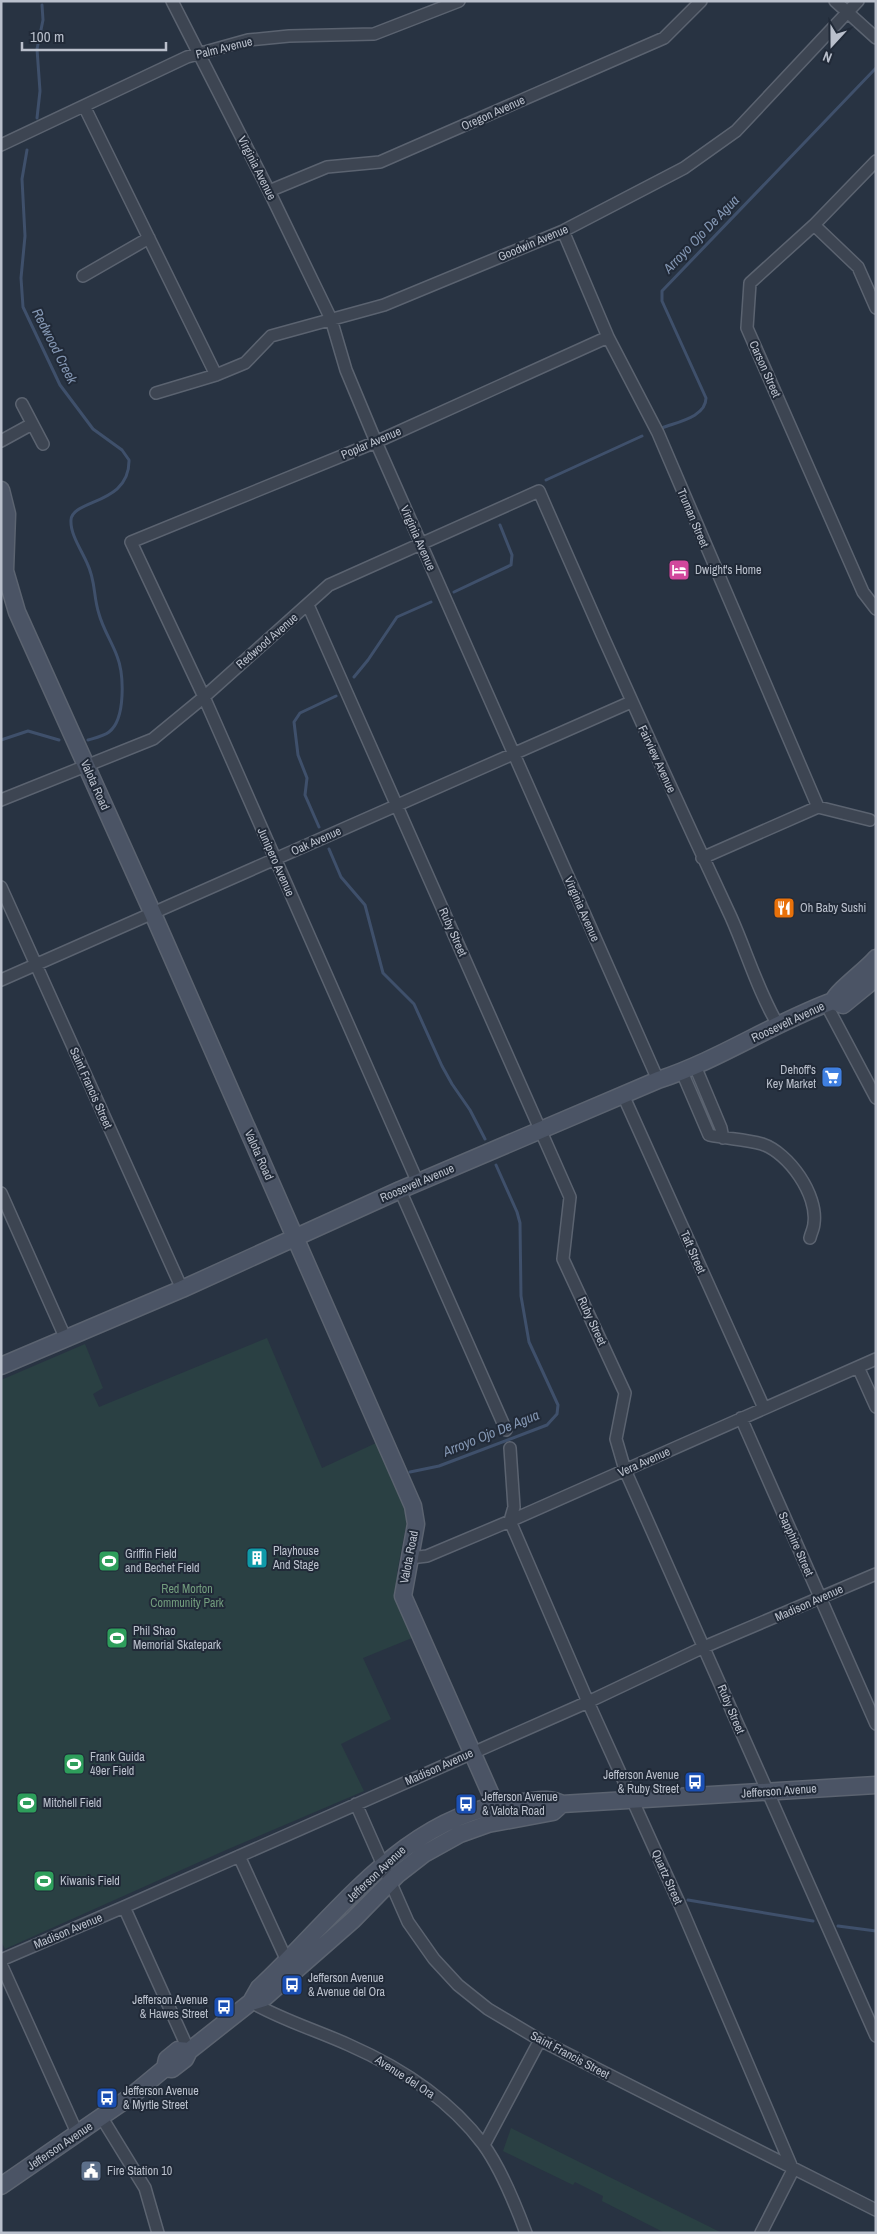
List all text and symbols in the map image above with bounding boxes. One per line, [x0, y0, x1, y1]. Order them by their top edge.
scale bar [22, 20, 166, 52]
north arrow [807, 20, 857, 70]
text: 100 m [30, 26, 64, 47]
street label: Palm Avenue [194, 33, 254, 63]
text: N [820, 47, 834, 67]
street label: Oregon Avenue [459, 92, 527, 134]
street label: Virginia Avenue [234, 133, 280, 203]
water label: Arroyo Ojo De Agua [658, 191, 743, 278]
street label: Goodwin Avenue [495, 221, 571, 265]
water label: Redwood Creek [28, 305, 82, 388]
street label: Carson Street [745, 338, 785, 400]
street label: Poplar Avenue [338, 423, 404, 463]
street label: Truman Street [673, 486, 713, 550]
street label: Virginia Avenue [397, 503, 439, 573]
hotel icon: Dwight's Home [667, 558, 691, 582]
place label: Dwight's Home [695, 562, 761, 578]
street label: Redwood Avenue [233, 610, 301, 672]
street label: Fairview Avenue [634, 723, 680, 795]
street label: Valota Road [77, 757, 113, 813]
street label: Oak Avenue [288, 823, 344, 859]
street label: Junipero Avenue [254, 825, 298, 899]
street label: Virginia Avenue [561, 874, 603, 944]
restaurant icon: Oh Baby Sushi [772, 896, 796, 920]
place label: Oh Baby Sushi [800, 900, 866, 916]
street label: Ruby Street [435, 905, 471, 959]
street label: Roosevelt Avenue [749, 998, 827, 1046]
street label: Saint Francis Street [66, 1045, 116, 1131]
place label: Dehoff's Key Market [766, 1062, 816, 1092]
supermarket icon: Dehoff's Key Market [820, 1065, 844, 1089]
street label: Valota Road [241, 1127, 277, 1183]
street label: Roosevelt Avenue [377, 1160, 457, 1206]
street label: Taft Street [677, 1228, 710, 1276]
street label: Ruby Street [574, 1294, 610, 1348]
water label: Arroyo Ojo De Agua [439, 1406, 542, 1461]
street label: Vera Avenue [615, 1443, 673, 1481]
street label: Sapphire Street [775, 1509, 817, 1579]
street label: Valota Road [396, 1529, 422, 1585]
place label: Playhouse And Stage [272, 1543, 319, 1573]
place label: Griffin Field and Bechet Field [125, 1546, 199, 1576]
building icon: Playhouse And Stage [245, 1546, 269, 1570]
sports icon: Griffin Field and Bechet Field [97, 1549, 121, 1573]
park label: Red Morton Community Park [150, 1581, 224, 1611]
street label: Madison Avenue [772, 1581, 846, 1625]
place label: Phil Shao Memorial Skatepark [133, 1623, 221, 1653]
sports icon: Phil Shao Memorial Skatepark [105, 1626, 129, 1650]
street label: Ruby Street [713, 1682, 749, 1736]
street label: Madison Avenue [402, 1745, 476, 1789]
place label: Frank Guida 49er Field [90, 1749, 145, 1779]
sports icon: Frank Guida 49er Field [62, 1752, 86, 1776]
place label: Jefferson Avenue & Ruby Street [603, 1767, 679, 1797]
bus stop icon: Jefferson Avenue & Ruby Street [683, 1770, 707, 1794]
street label: Jefferson Avenue [741, 1780, 817, 1802]
place label: Jefferson Avenue & Valota Road [482, 1789, 558, 1819]
sports icon: Mitchell Field [15, 1791, 39, 1815]
bus stop icon: Jefferson Avenue & Valota Road [454, 1792, 478, 1816]
place label: Mitchell Field [43, 1795, 102, 1811]
street label: Jefferson Avenue [343, 1842, 409, 1906]
street label: Quartz Street [648, 1847, 686, 1907]
sports icon: Kiwanis Field [32, 1869, 56, 1893]
place label: Kiwanis Field [60, 1873, 120, 1889]
street label: Madison Avenue [31, 1909, 105, 1953]
place label: Jefferson Avenue & Avenue del Ora [308, 1970, 385, 2000]
bus stop icon: Jefferson Avenue & Avenue del Ora [280, 1973, 304, 1997]
place label: Jefferson Avenue & Hawes Street [132, 1992, 208, 2022]
bus stop icon: Jefferson Avenue & Hawes Street [212, 1995, 236, 2019]
street label: Saint Francis Street [528, 2027, 613, 2083]
street label: Avenue del Ora [371, 2051, 438, 2103]
place label: Jefferson Avenue & Myrtle Street [123, 2083, 199, 2113]
bus stop icon: Jefferson Avenue & Myrtle Street [95, 2086, 119, 2110]
street label: Jefferson Avenue [24, 2118, 96, 2174]
public building icon: Fire Station 10 [79, 2159, 103, 2183]
place label: Fire Station 10 [107, 2163, 172, 2179]

